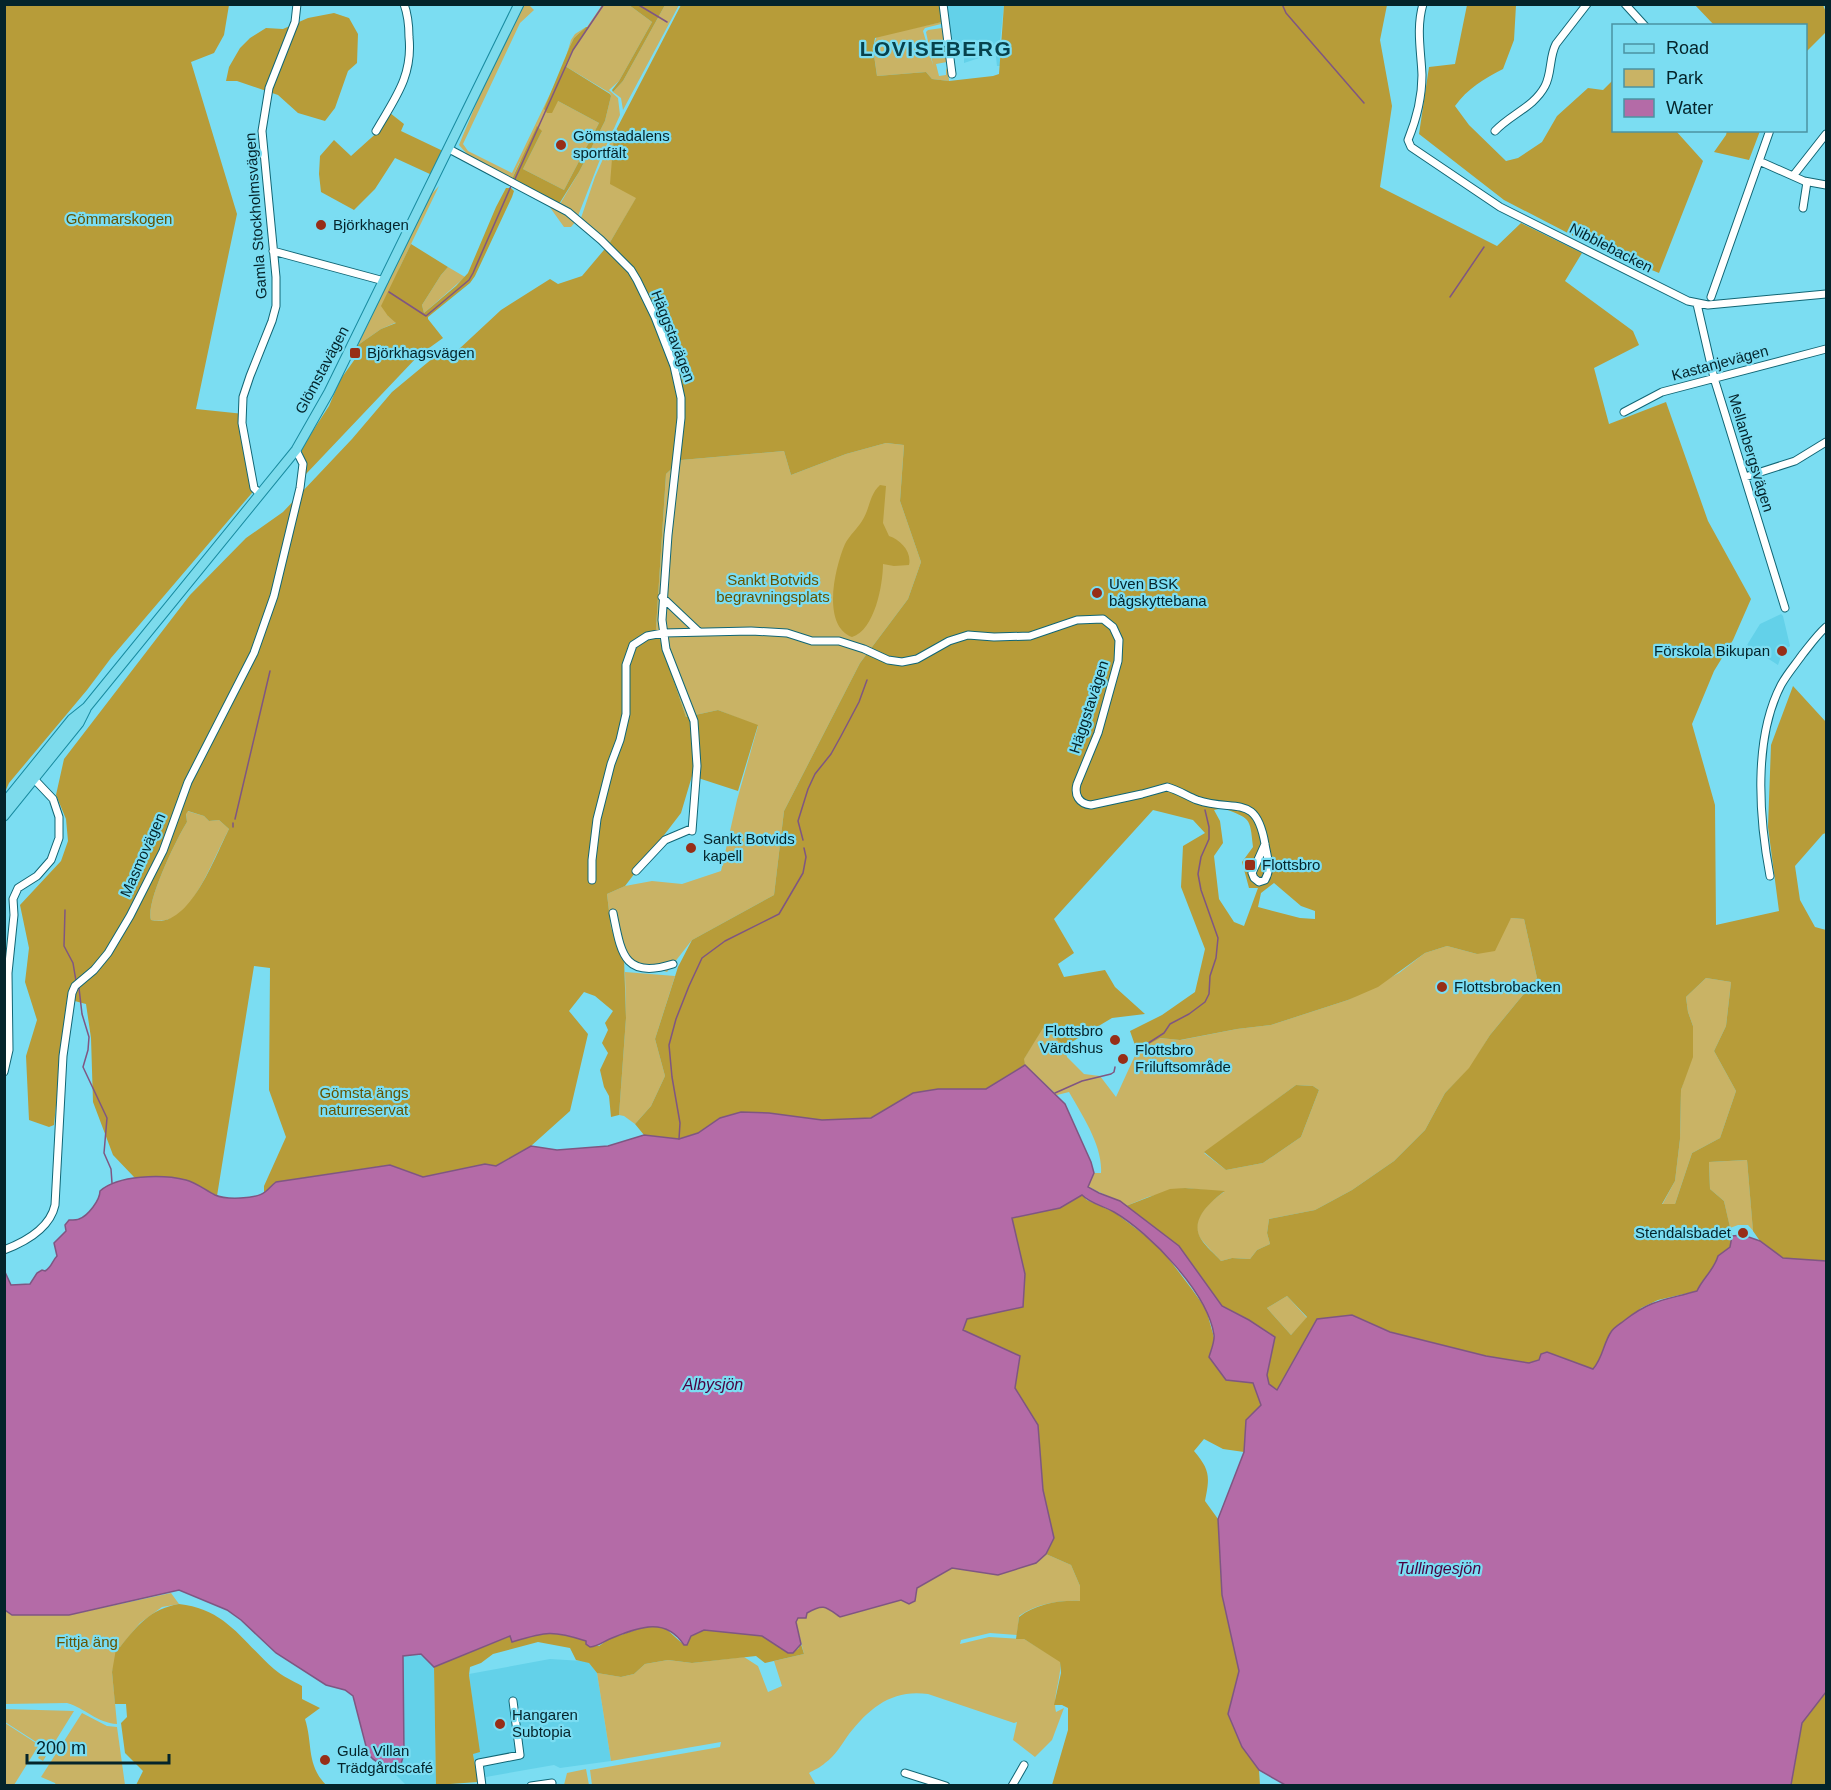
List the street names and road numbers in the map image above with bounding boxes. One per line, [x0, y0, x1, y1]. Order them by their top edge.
street label: Gamla Stockholmsvägen [241, 132, 270, 300]
street label: Nibblebacken [1567, 219, 1656, 276]
street label: Häggstavägen [648, 288, 699, 384]
street label: Glömstavägen [291, 323, 352, 416]
street label: Kastanjevägen [1670, 341, 1770, 384]
street label: Mellanbergsvägen [1725, 392, 1778, 514]
street label: Häggstavägen [1065, 658, 1112, 755]
street label: Masmovägen [116, 810, 169, 899]

